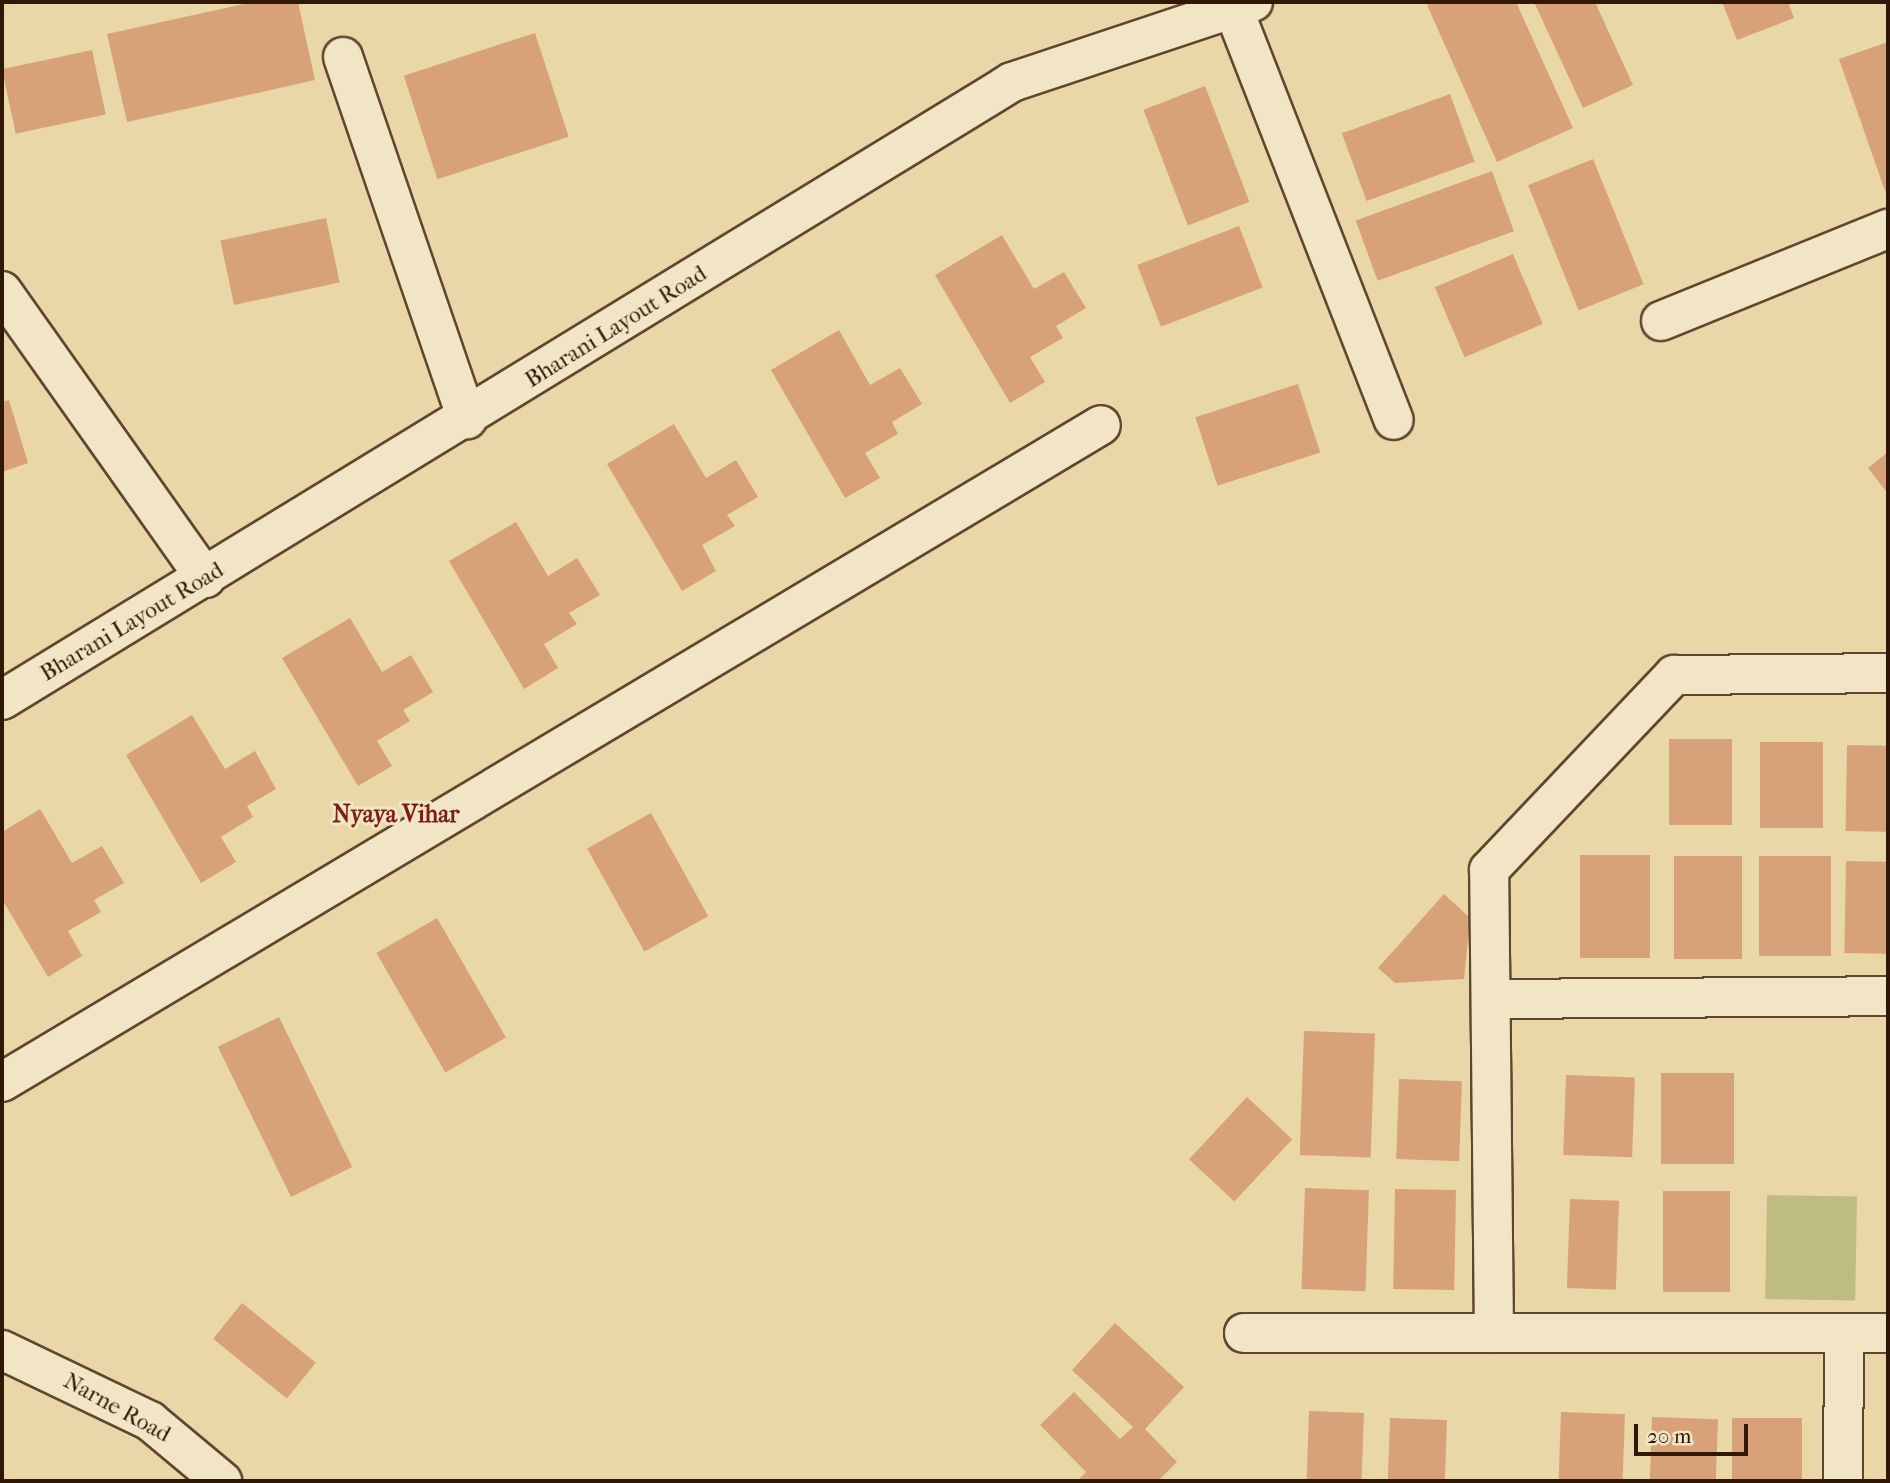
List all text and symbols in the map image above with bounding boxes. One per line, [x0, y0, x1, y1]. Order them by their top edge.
street label: Bharani Layout Road [520, 260, 712, 394]
street label: Bharani Layout Road [35, 556, 229, 688]
district label: Nyaya Vihar [332, 801, 460, 829]
street label: Narne Road [59, 1367, 175, 1449]
scale bar [1638, 1410, 1752, 1454]
text: 20 m [1647, 1424, 1691, 1448]

